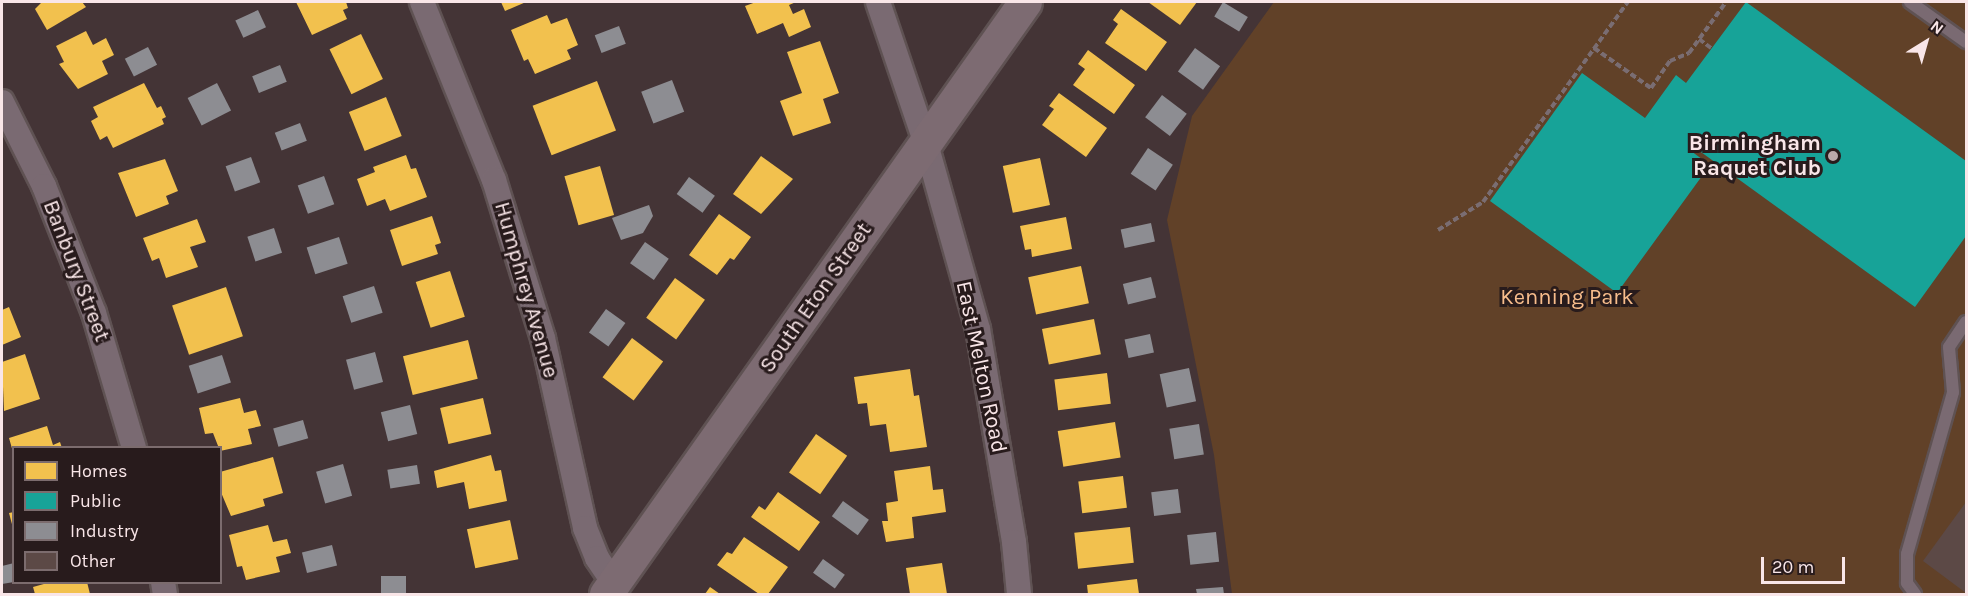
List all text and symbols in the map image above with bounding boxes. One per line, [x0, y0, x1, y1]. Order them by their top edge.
north arrow [1896, 12, 1956, 72]
text: N [1927, 16, 1947, 38]
place label: Birmingham Raquet Club [1689, 130, 1821, 182]
marker: Birmingham Raquet Club [1826, 149, 1840, 163]
street label: Banbury Street [37, 197, 115, 345]
street label: Humphrey Avenue [488, 199, 564, 381]
street label: South Eton Street [754, 218, 878, 378]
street label: East Melton Road [950, 279, 1012, 455]
park label: Kenning Park [1500, 285, 1634, 311]
legend [12, 446, 222, 584]
text: Homes [70, 460, 127, 482]
text: Public [70, 490, 121, 512]
text: Industry [70, 520, 139, 542]
scale bar [1764, 545, 1848, 583]
text: Other [70, 550, 115, 572]
text: 20 m [1772, 556, 1814, 578]

